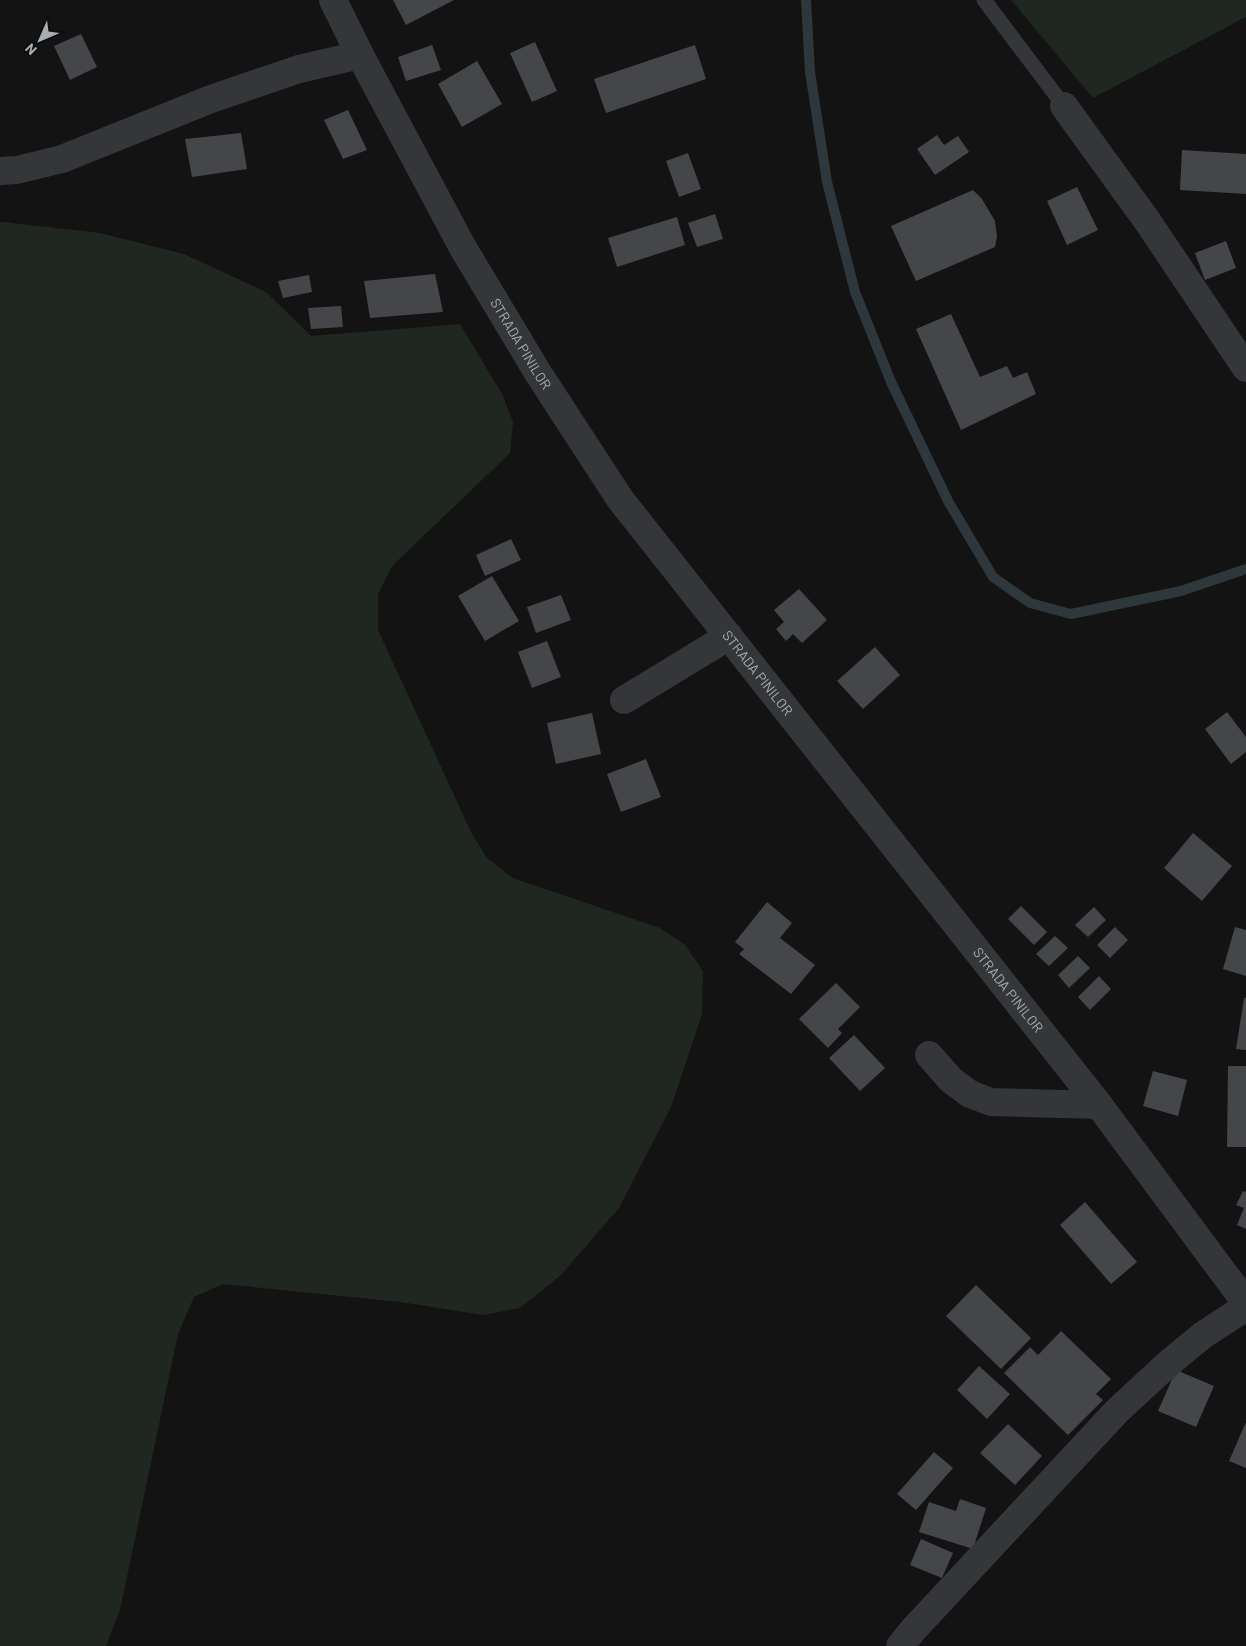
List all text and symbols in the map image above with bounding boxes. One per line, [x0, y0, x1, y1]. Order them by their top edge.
north arrow [15, 15, 65, 65]
text: N [21, 40, 40, 59]
street label: STRADA PINILOR [487, 295, 555, 392]
street label: STRADA PINILOR [719, 627, 797, 719]
street label: STRADA PINILOR [970, 944, 1047, 1036]

